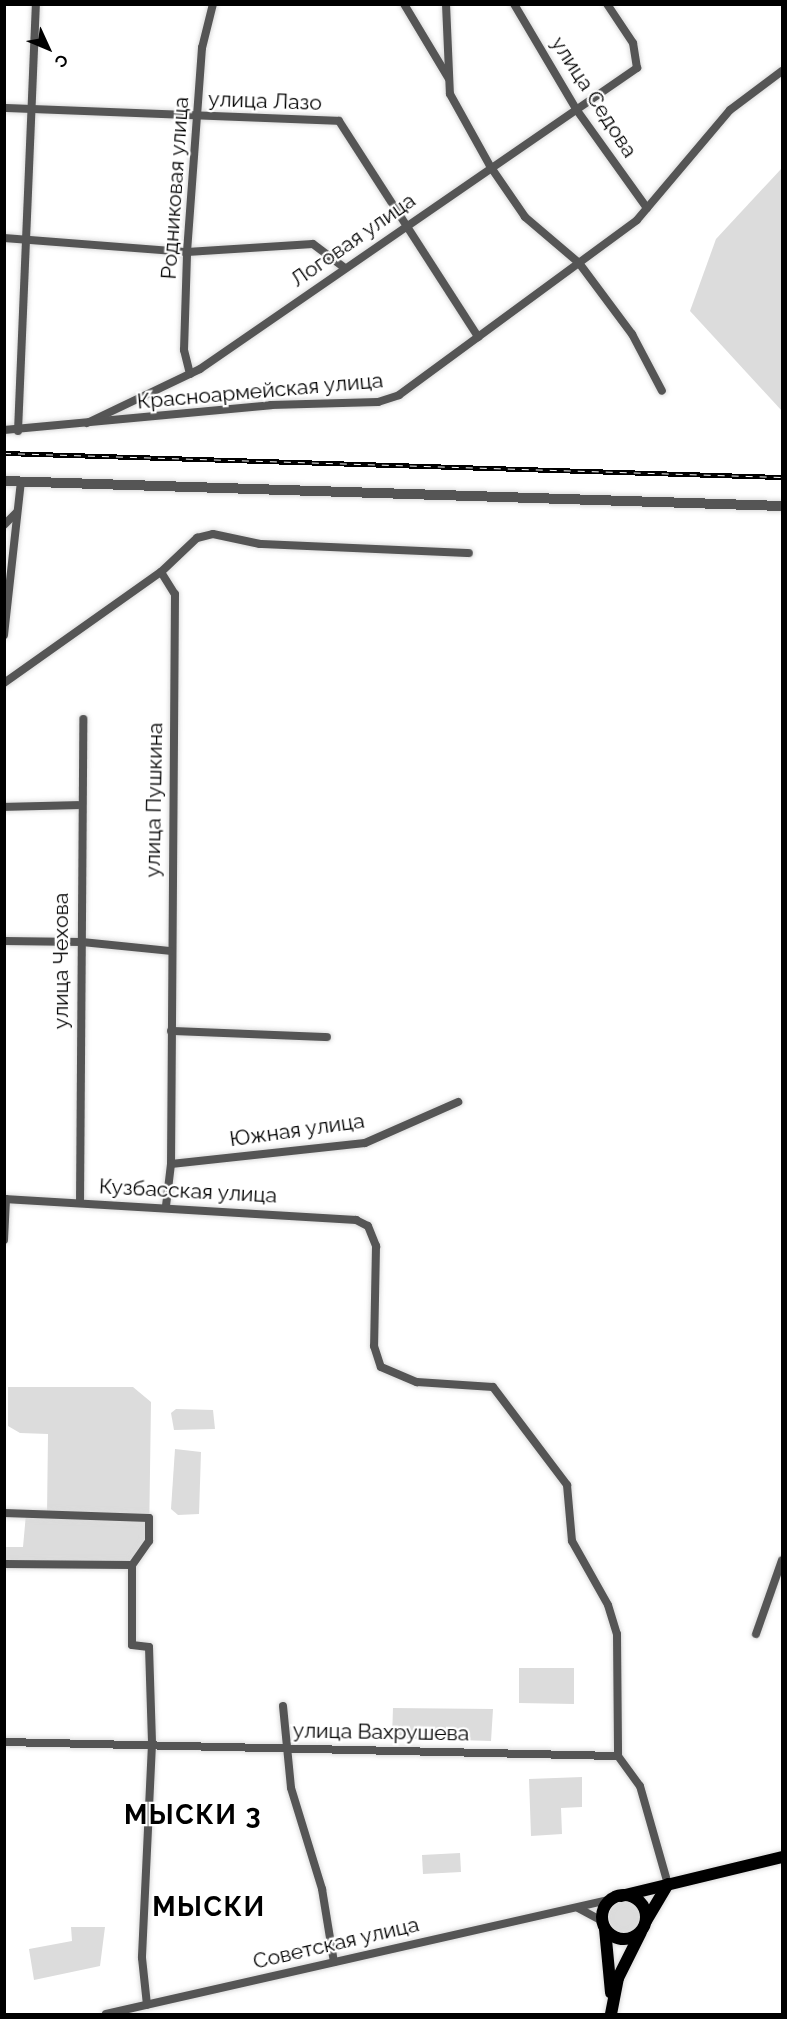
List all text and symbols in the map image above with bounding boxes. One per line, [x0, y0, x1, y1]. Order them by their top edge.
north arrow [18, 18, 78, 78]
street label: улица Седова [546, 32, 642, 162]
text: С [51, 50, 72, 71]
street label: улица Лазо [208, 86, 322, 116]
street label: Родниковая улица [156, 96, 194, 280]
street label: Логовая улица [286, 187, 420, 293]
street label: Красноармейская улица [136, 368, 384, 414]
street label: улица Пушкина [140, 722, 168, 878]
street label: улица Чехова [48, 893, 74, 1029]
street label: Южная улица [228, 1108, 366, 1152]
street label: Кузбасская улица [98, 1174, 278, 1208]
street label: улица Вахрушева [293, 1718, 469, 1746]
district label: МЫСКИ 3 [124, 1799, 262, 1831]
district label: МЫСКИ [152, 1891, 266, 1923]
street label: Советская улица [250, 1912, 422, 1974]

